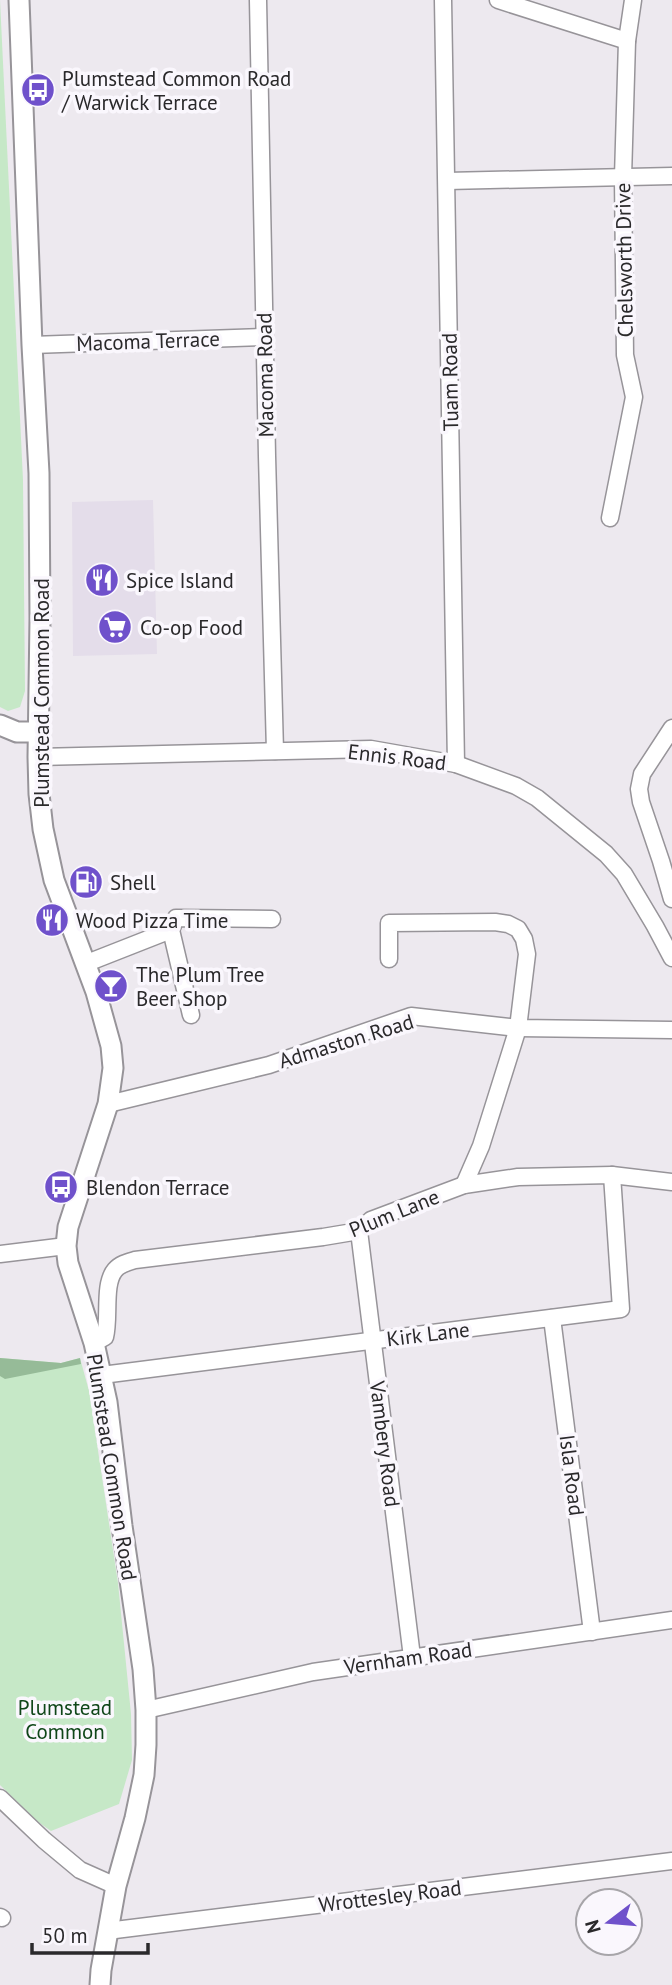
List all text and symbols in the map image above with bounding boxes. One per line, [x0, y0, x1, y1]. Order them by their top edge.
place label: Plumstead Common Road / Warwick Terrace [61, 65, 291, 116]
bus stop icon: Plumstead Common Road / Warwick Terrace [19, 71, 57, 109]
street label: Chelsworth Drive [609, 182, 639, 338]
street label: Macoma Road [250, 312, 280, 438]
street label: Macoma Terrace [76, 325, 220, 357]
street label: Tuam Road [436, 333, 464, 431]
restaurant icon: Spice Island [83, 561, 121, 599]
place label: Spice Island [126, 567, 234, 594]
street label: Plumstead Common Road [28, 578, 55, 808]
supermarket icon: Co-op Food [96, 608, 134, 646]
place label: Co-op Food [140, 614, 243, 641]
street label: Ennis Road [346, 738, 448, 776]
fuel station icon: Shell [67, 863, 105, 901]
place label: Shell [110, 869, 156, 896]
restaurant icon: Wood Pizza Time [33, 901, 71, 939]
place label: Wood Pizza Time [76, 907, 228, 934]
place label: The Plum Tree Beer Shop [136, 961, 264, 1012]
bar icon: The Plum Tree Beer Shop [92, 967, 130, 1005]
street label: Admaston Road [275, 1008, 417, 1074]
bus stop icon: Blendon Terrace [42, 1168, 80, 1206]
place label: Blendon Terrace [86, 1174, 230, 1201]
street label: Plum Lane [345, 1183, 443, 1243]
street label: Kirk Lane [385, 1316, 471, 1352]
street label: Plumstead Common Road [81, 1352, 143, 1582]
street label: Vambery Road [364, 1379, 406, 1508]
street label: Isla Road [554, 1433, 590, 1517]
street label: Vernham Road [341, 1636, 474, 1680]
park label: Plumstead Common [18, 1694, 112, 1745]
street label: Wrottesley Road [317, 1874, 463, 1918]
north arrow [574, 1887, 644, 1957]
scale bar [32, 1912, 147, 1956]
text: N [579, 1917, 606, 1936]
text: 50 m [42, 1922, 88, 1949]

